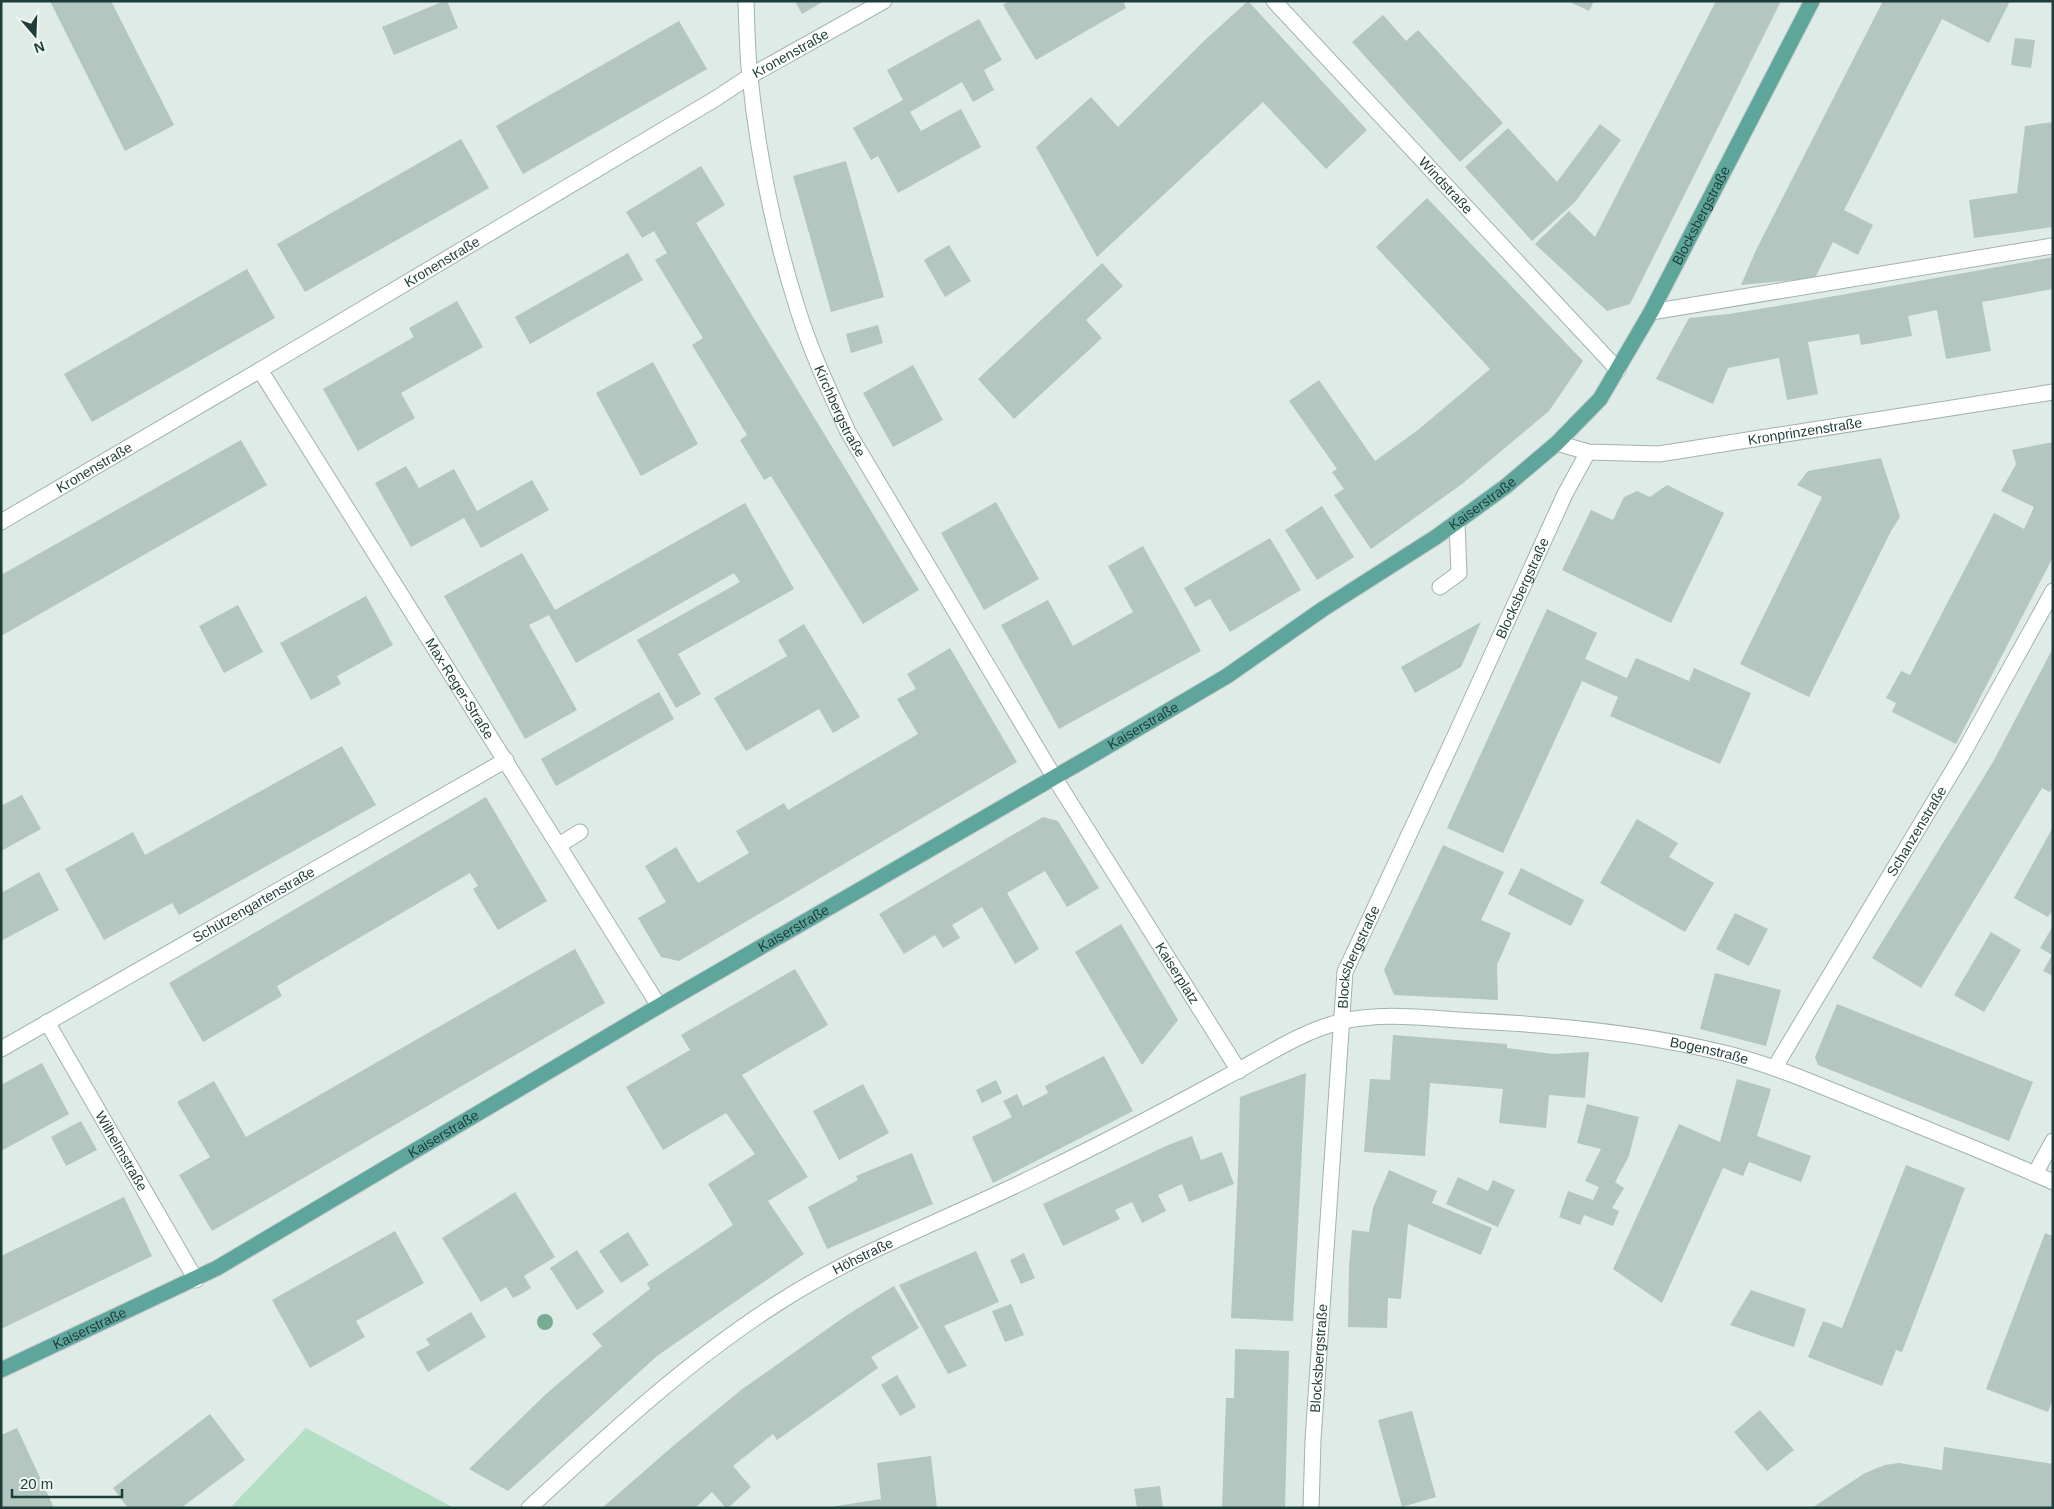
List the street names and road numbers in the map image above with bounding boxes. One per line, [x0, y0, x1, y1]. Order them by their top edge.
street label: Kronenstraße [749, 26, 831, 81]
street label: Windstraße [1416, 154, 1476, 217]
street label: Blocksbergstraße [1669, 163, 1733, 268]
street label: Kronenstraße [401, 233, 483, 290]
street label: Kirchbergstraße [811, 363, 869, 460]
street label: Kronprinzenstraße [1747, 414, 1863, 448]
street label: Kronenstraße [53, 439, 135, 496]
street label: Kaiserstraße [1446, 473, 1519, 533]
street label: Blocksbergstraße [1492, 535, 1552, 641]
street label: Max-Reger-Straße [422, 635, 498, 742]
street label: Kaiserstraße [1105, 698, 1181, 753]
street label: Schanzenstraße [1883, 783, 1950, 879]
street label: Schützengartenstraße [190, 863, 318, 946]
street label: Kaiserstraße [755, 901, 832, 955]
street label: Blocksbergstraße [1335, 903, 1383, 1009]
street label: Kaiserplatz [1152, 940, 1203, 1007]
street label: Bogenstraße [1669, 1034, 1751, 1067]
street label: Kaiserstraße [405, 1107, 482, 1161]
street label: Wilhelmstraße [92, 1108, 151, 1194]
street label: Höhstraße [830, 1234, 896, 1278]
street label: Blocksbergstraße [1307, 1303, 1330, 1413]
street label: Kaiserstraße [50, 1304, 129, 1352]

